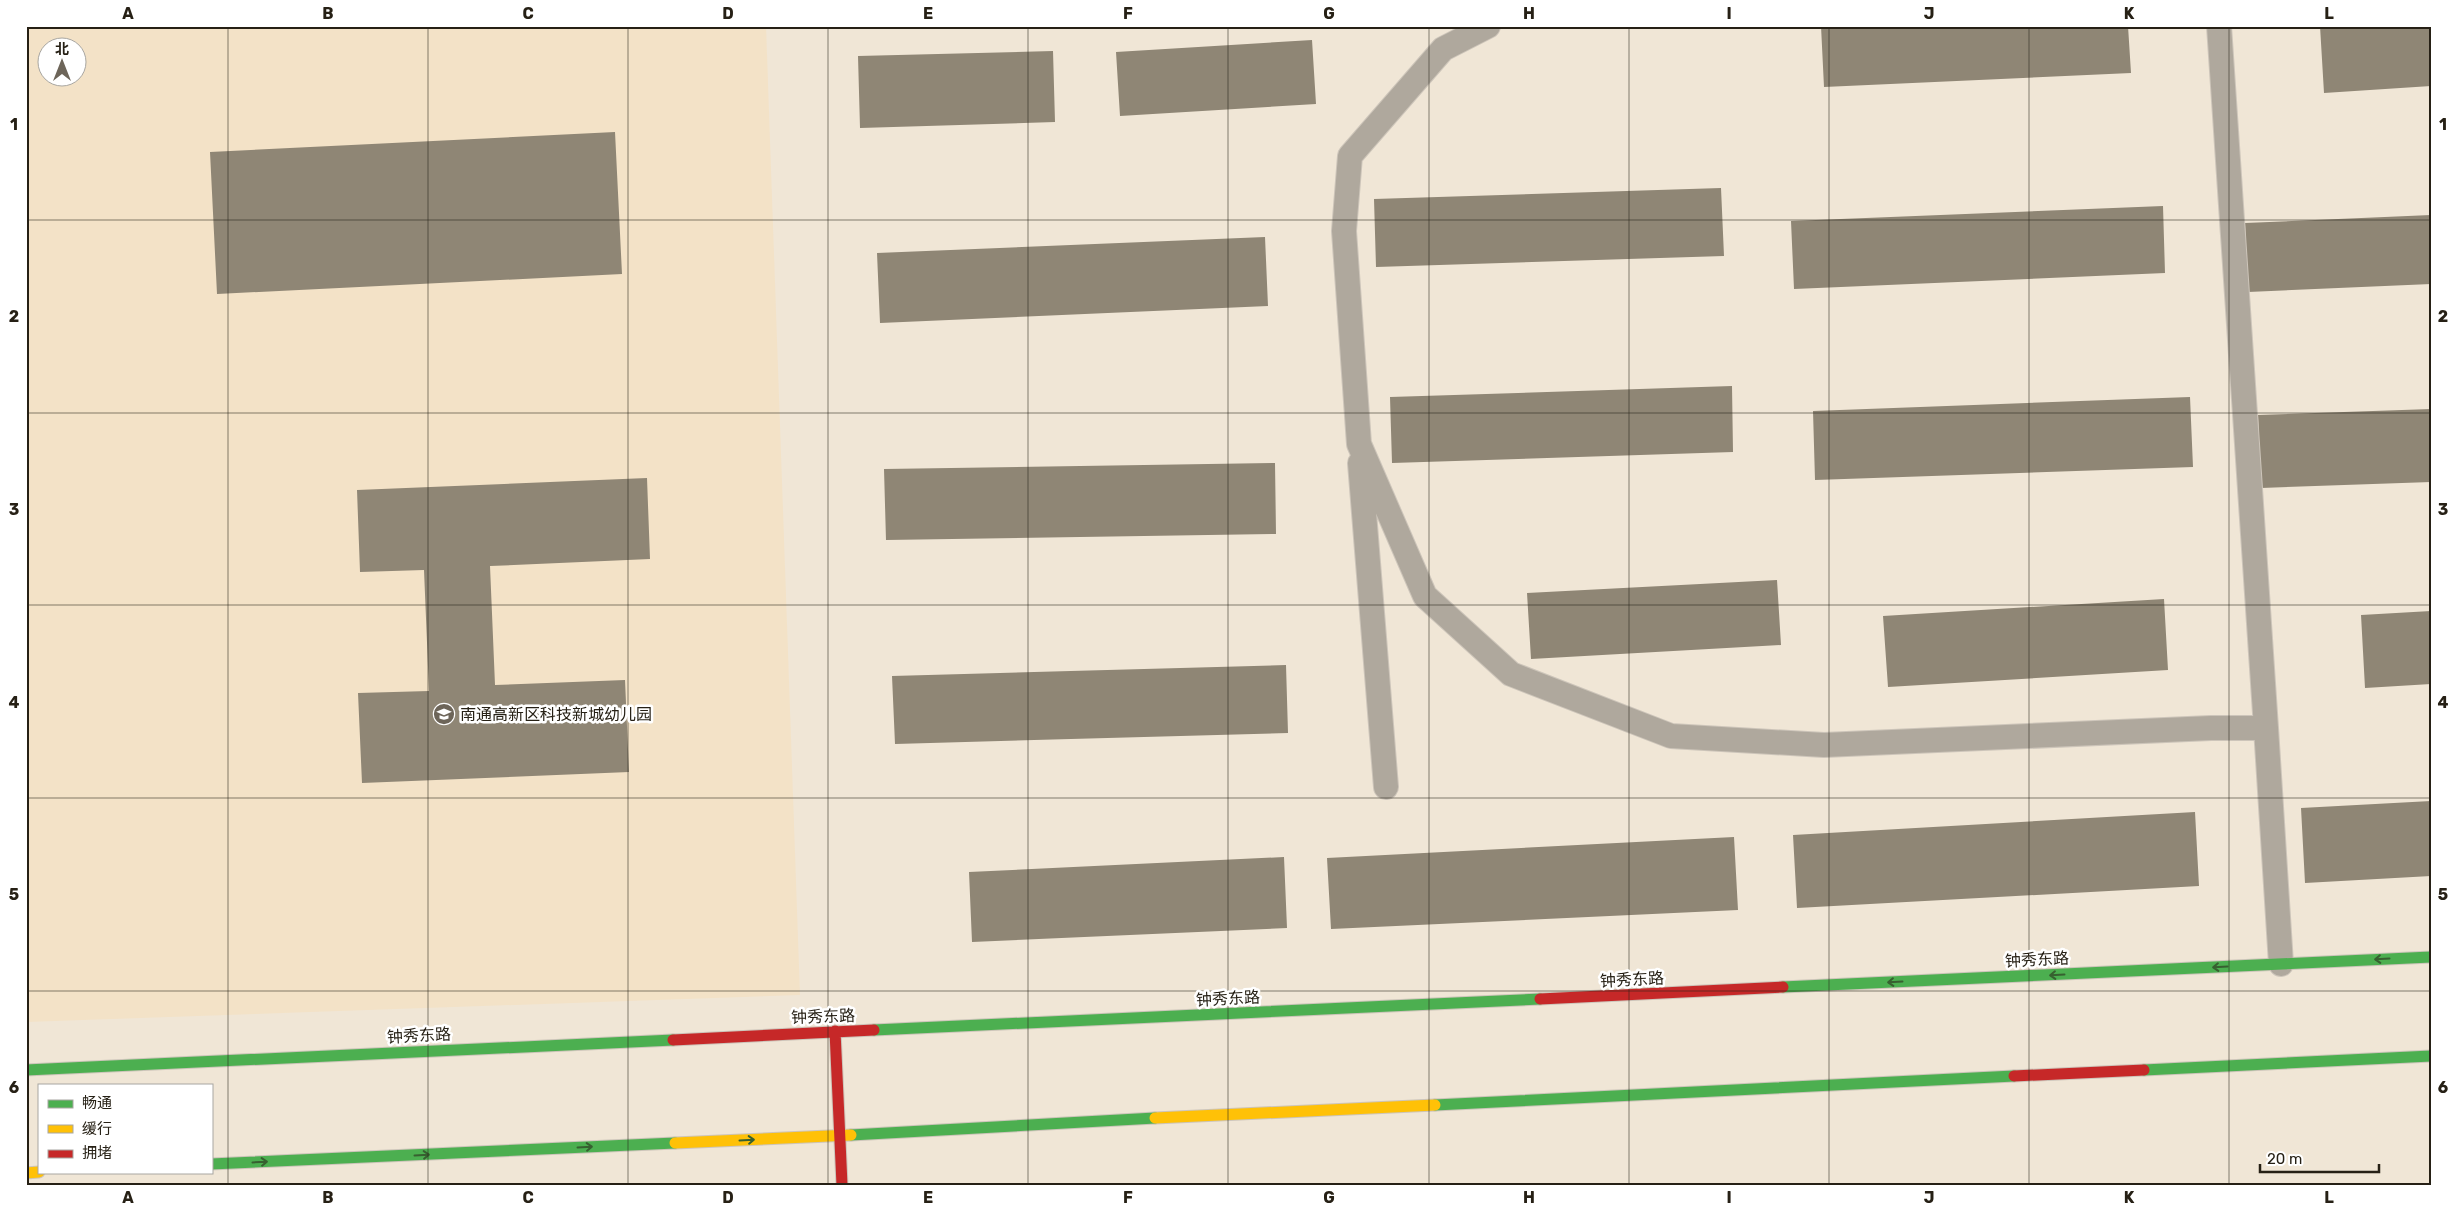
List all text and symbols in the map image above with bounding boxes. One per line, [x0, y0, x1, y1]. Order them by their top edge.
text: A [122, 4, 134, 23]
text: B [322, 4, 334, 23]
text: C [522, 4, 534, 23]
text: D [722, 4, 734, 23]
text: E [923, 4, 933, 23]
text: F [1123, 4, 1133, 23]
text: G [1323, 4, 1335, 23]
text: H [1523, 4, 1535, 23]
text: I [1726, 4, 1732, 23]
text: J [1924, 4, 1934, 23]
text: K [2124, 4, 2135, 23]
text: L [2324, 4, 2334, 23]
north arrow [38, 38, 88, 88]
text: 北 [55, 41, 69, 58]
text: 1 [10, 115, 18, 134]
text: 1 [2439, 115, 2447, 134]
text: 2 [9, 307, 19, 326]
text: 2 [2438, 307, 2448, 326]
text: 3 [9, 500, 19, 519]
text: 3 [2438, 500, 2448, 519]
text: 4 [9, 693, 20, 712]
text: 4 [2438, 693, 2449, 712]
school or university icon: 南通高新区科技新城幼儿园 [432, 702, 456, 726]
place label: 南通高新区科技新城幼儿园 [460, 705, 652, 724]
text: 5 [9, 885, 19, 904]
text: 5 [2438, 885, 2448, 904]
street label: 钟秀东路 [2005, 948, 2069, 971]
one-way arrow [2374, 955, 2390, 964]
one-way arrow [2212, 963, 2228, 972]
street label: 钟秀东路 [1600, 968, 1664, 991]
one-way arrow [2050, 970, 2066, 979]
one-way arrow [1887, 978, 1903, 987]
street label: 钟秀东路 [1196, 987, 1260, 1010]
street label: 钟秀东路 [791, 1006, 855, 1027]
street label: 钟秀东路 [387, 1024, 451, 1047]
text: 6 [9, 1078, 19, 1097]
text: 6 [2438, 1078, 2448, 1097]
legend [38, 1084, 212, 1174]
text: 畅通 [82, 1094, 112, 1112]
text: 缓行 [82, 1120, 112, 1138]
one-way arrow [738, 1135, 755, 1145]
scale bar [2260, 1141, 2378, 1173]
one-way arrow [576, 1143, 592, 1152]
text: 拥堵 [82, 1144, 112, 1162]
one-way arrow [414, 1150, 430, 1159]
text: 20 m [2267, 1150, 2302, 1168]
one-way arrow [252, 1157, 268, 1167]
text: A [122, 1188, 134, 1207]
text: B [322, 1188, 334, 1207]
text: C [522, 1188, 534, 1207]
text: D [722, 1188, 734, 1207]
text: E [923, 1188, 933, 1207]
text: F [1123, 1188, 1133, 1207]
text: G [1323, 1188, 1335, 1207]
text: H [1523, 1188, 1535, 1207]
text: I [1726, 1188, 1732, 1207]
text: J [1924, 1188, 1934, 1207]
text: K [2124, 1188, 2135, 1207]
text: L [2324, 1188, 2334, 1207]

